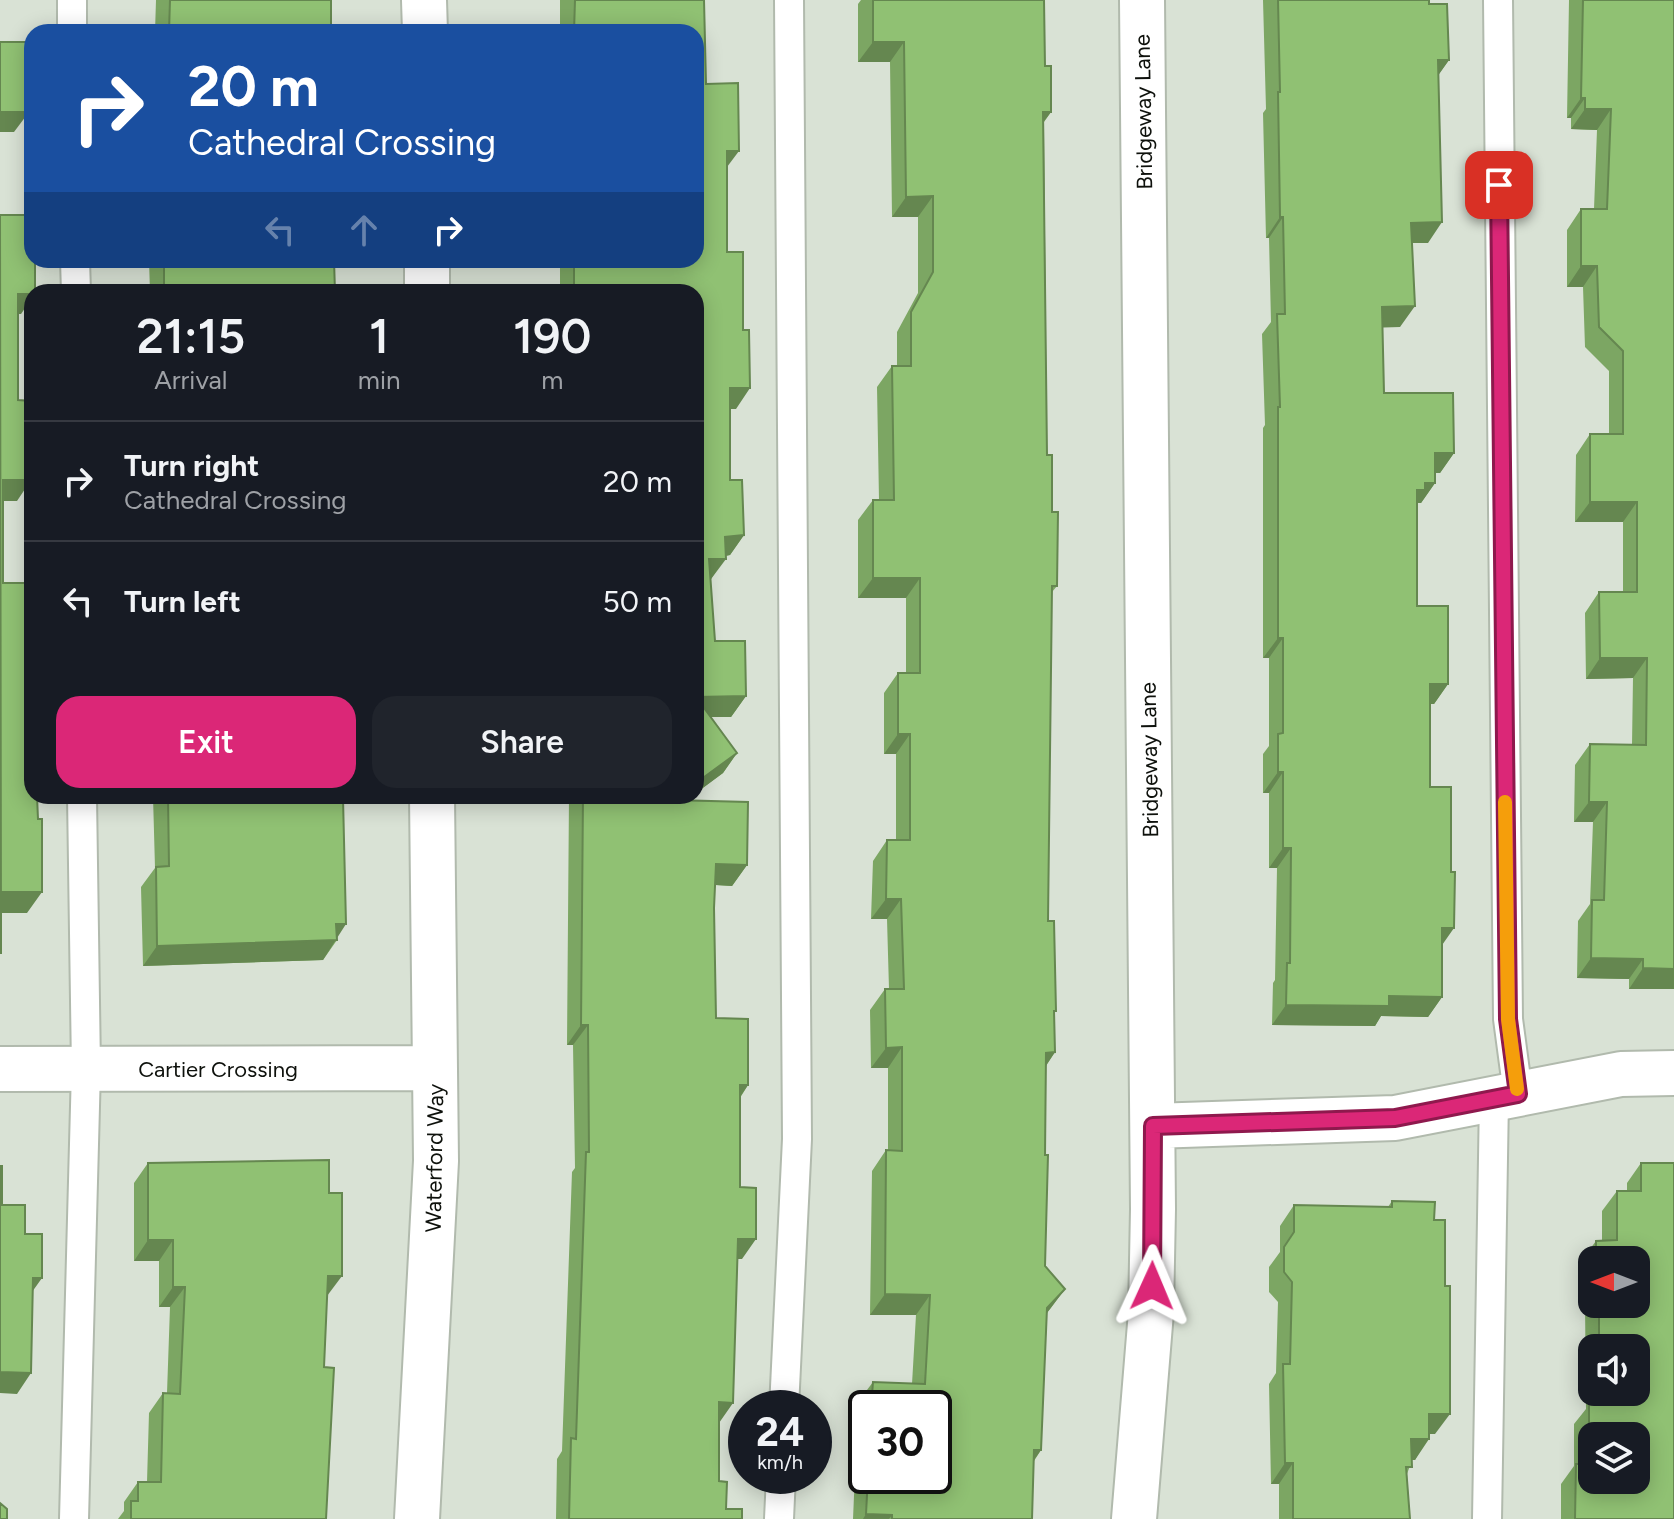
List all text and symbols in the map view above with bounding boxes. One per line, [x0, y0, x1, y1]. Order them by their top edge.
street label: Bridgeway Lane [1129, 34, 1158, 190]
text: 20 m [188, 53, 319, 120]
icon: right [56, 56, 160, 160]
text: Cathedral Crossing [188, 121, 496, 164]
pin [1465, 151, 1533, 219]
icon: arrive [1477, 163, 1521, 207]
icon: left [258, 208, 302, 252]
icon: ahead [342, 208, 386, 252]
icon: right [426, 208, 470, 252]
text: 21:15 [136, 307, 245, 365]
text: 1 [369, 307, 389, 365]
text: 190 [513, 307, 592, 365]
text: Arrival [154, 364, 228, 396]
text: min [358, 364, 400, 396]
text: m [541, 364, 563, 396]
text: Turn right [124, 447, 259, 484]
icon: right [56, 459, 100, 503]
text: 20 m [603, 463, 672, 500]
text: Cathedral Crossing [124, 484, 347, 516]
icon: left [56, 579, 100, 623]
text: Turn left [124, 583, 241, 620]
text: 50 m [603, 583, 672, 620]
street label: Bridgeway Lane [1135, 682, 1164, 838]
button: Exit [56, 696, 356, 788]
button: Share [372, 696, 672, 788]
street label: Cartier Crossing [138, 1056, 298, 1083]
street label: Waterford Way [420, 1083, 449, 1233]
position arrow [1110, 1244, 1194, 1328]
north arrow [1578, 1246, 1650, 1318]
map controls [1578, 1246, 1650, 1494]
button: sound [1578, 1334, 1650, 1406]
speed limit sign: 30 [848, 1390, 952, 1494]
text: 24 [756, 1408, 804, 1456]
button: layers [1578, 1422, 1650, 1494]
text: km/h [757, 1450, 803, 1474]

